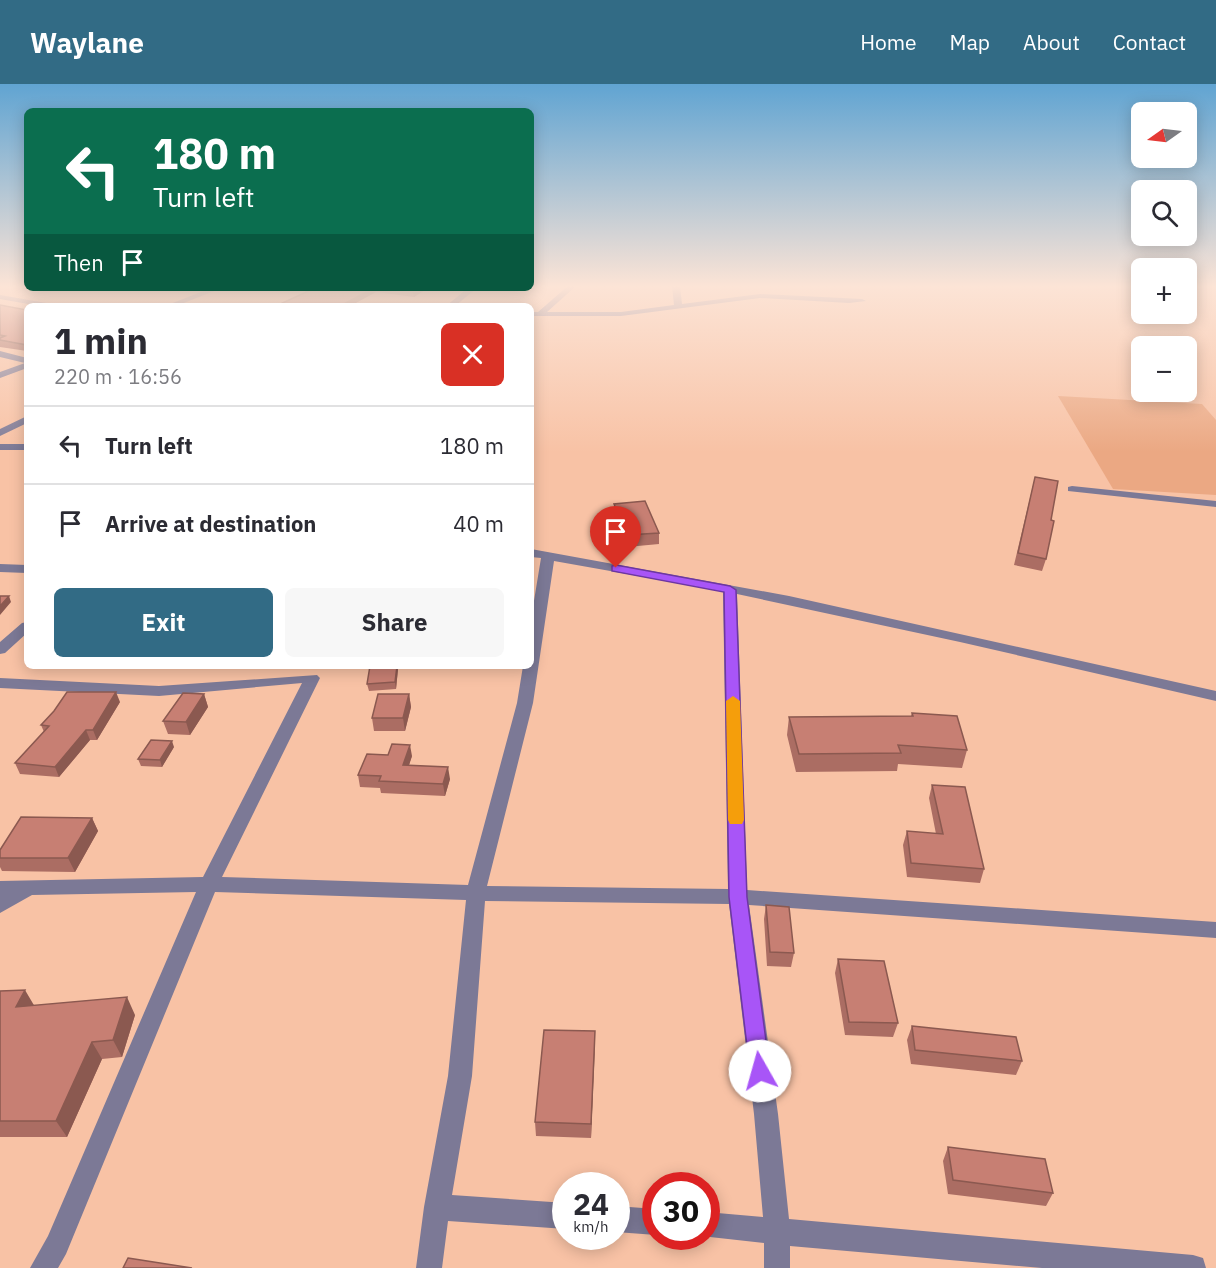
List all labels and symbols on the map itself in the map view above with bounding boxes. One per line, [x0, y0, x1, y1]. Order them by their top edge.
north arrow [1131, 102, 1197, 168]
pin [590, 506, 641, 568]
position arrow [728, 1039, 792, 1103]
speed limit sign: 30 [642, 1172, 720, 1250]

